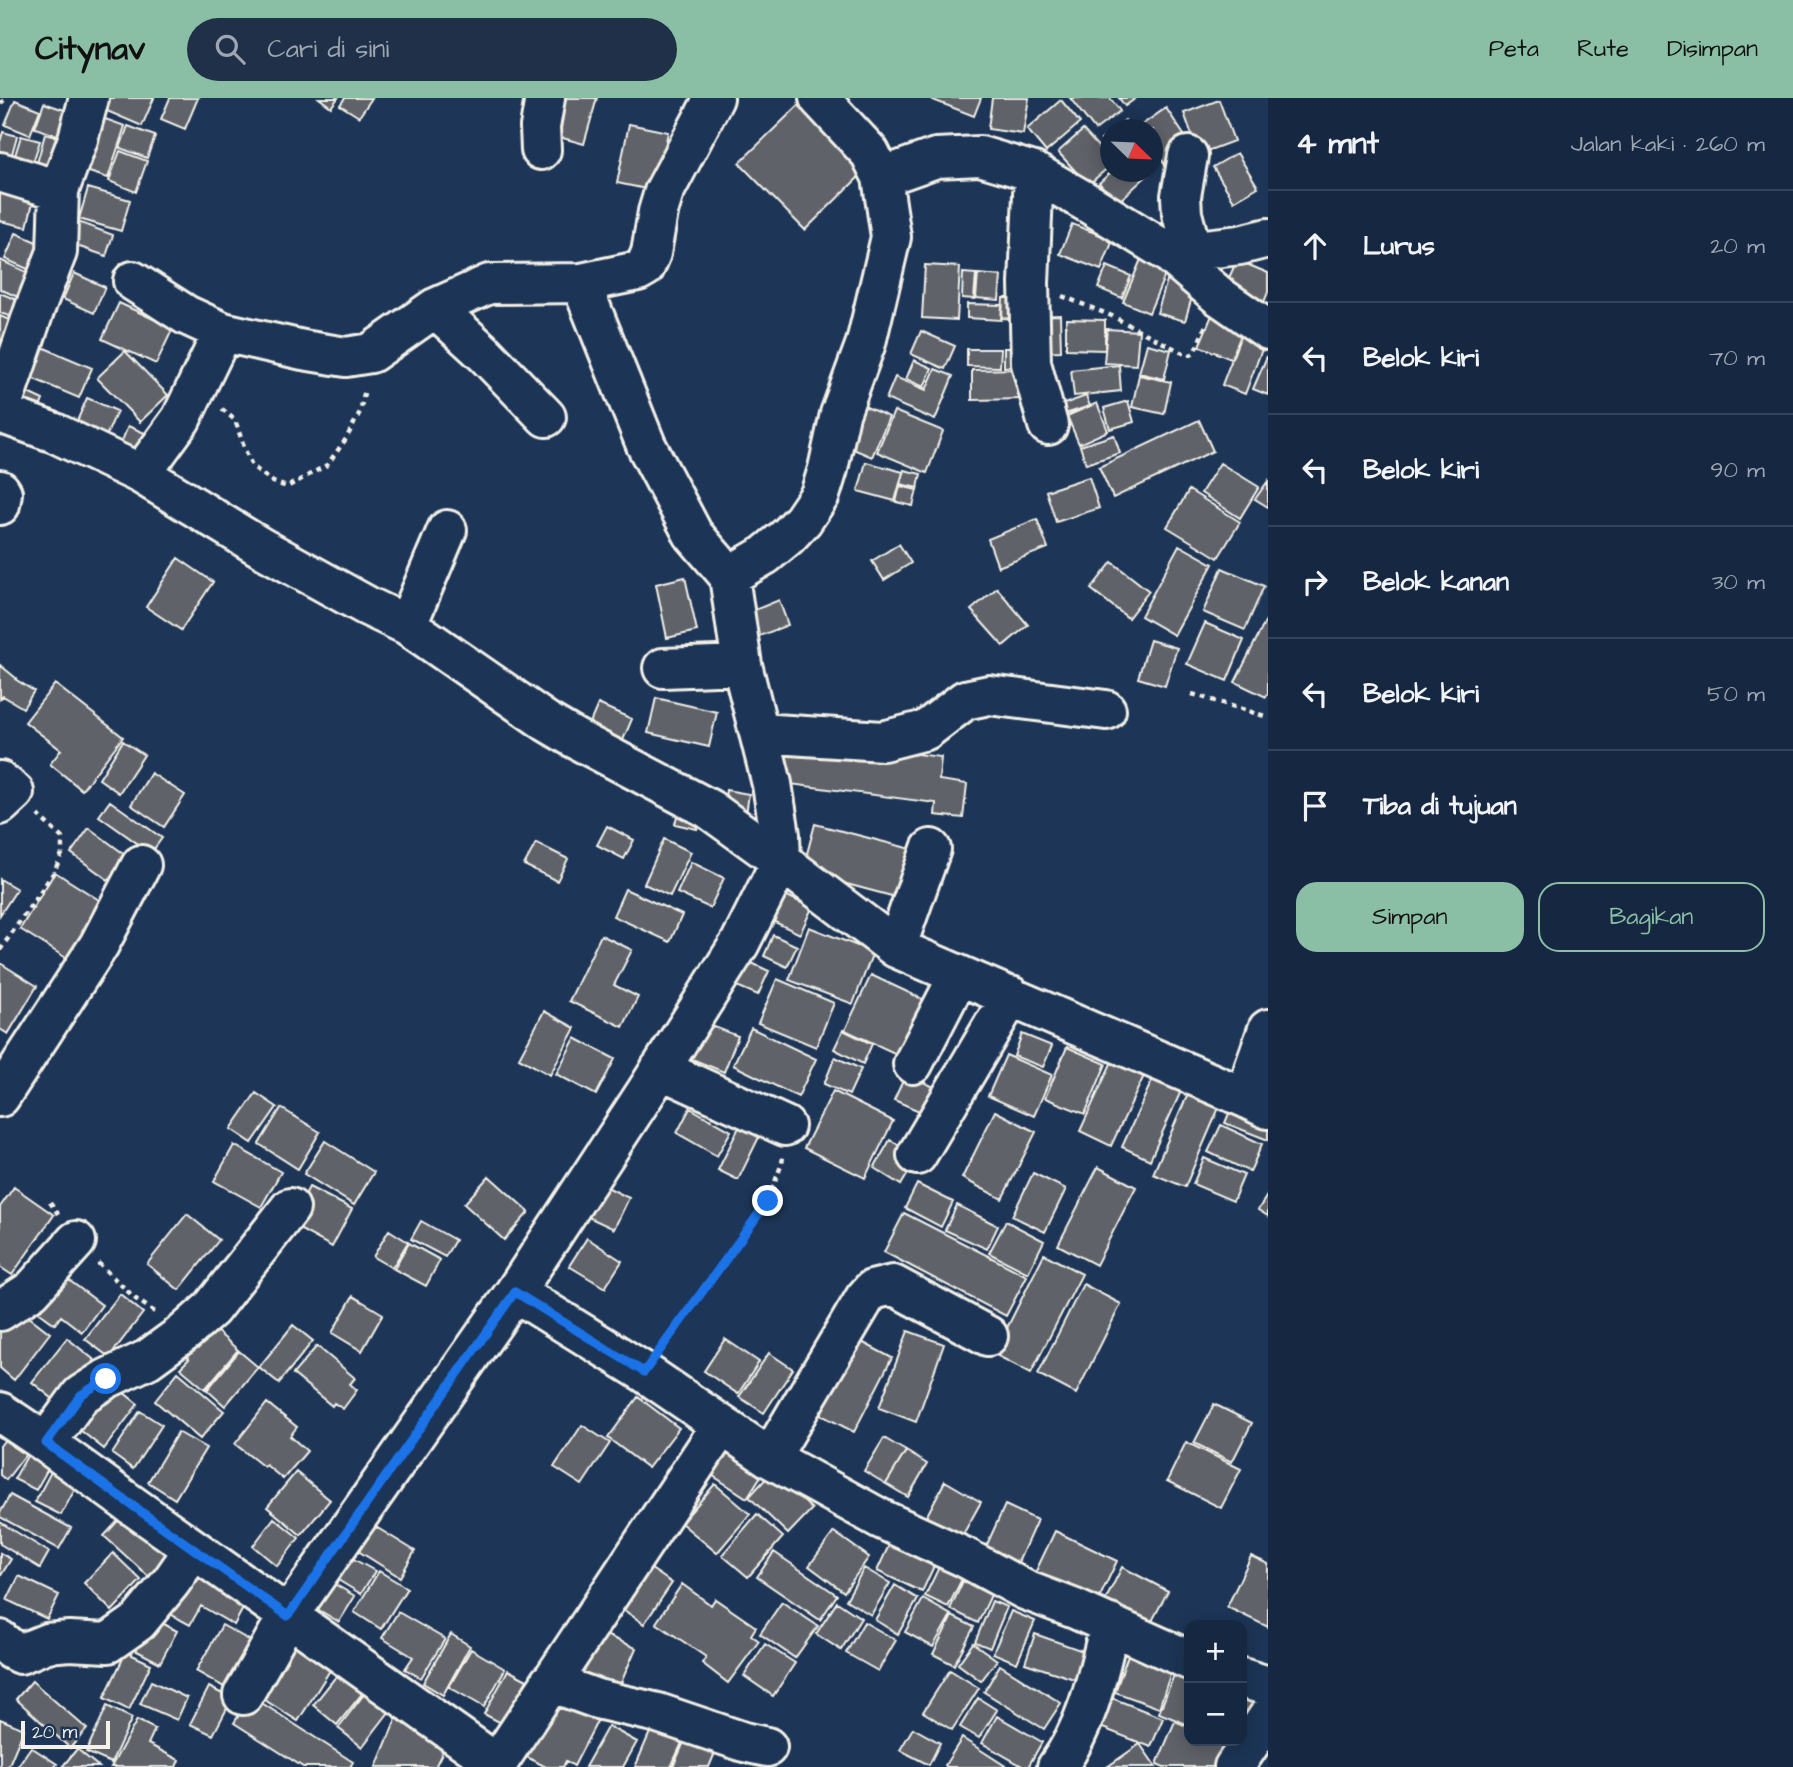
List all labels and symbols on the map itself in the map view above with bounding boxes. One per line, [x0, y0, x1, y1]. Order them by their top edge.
north arrow [1100, 119, 1163, 182]
route end [752, 1185, 783, 1216]
route start [90, 1363, 121, 1394]
scale bar [21, 1718, 110, 1750]

